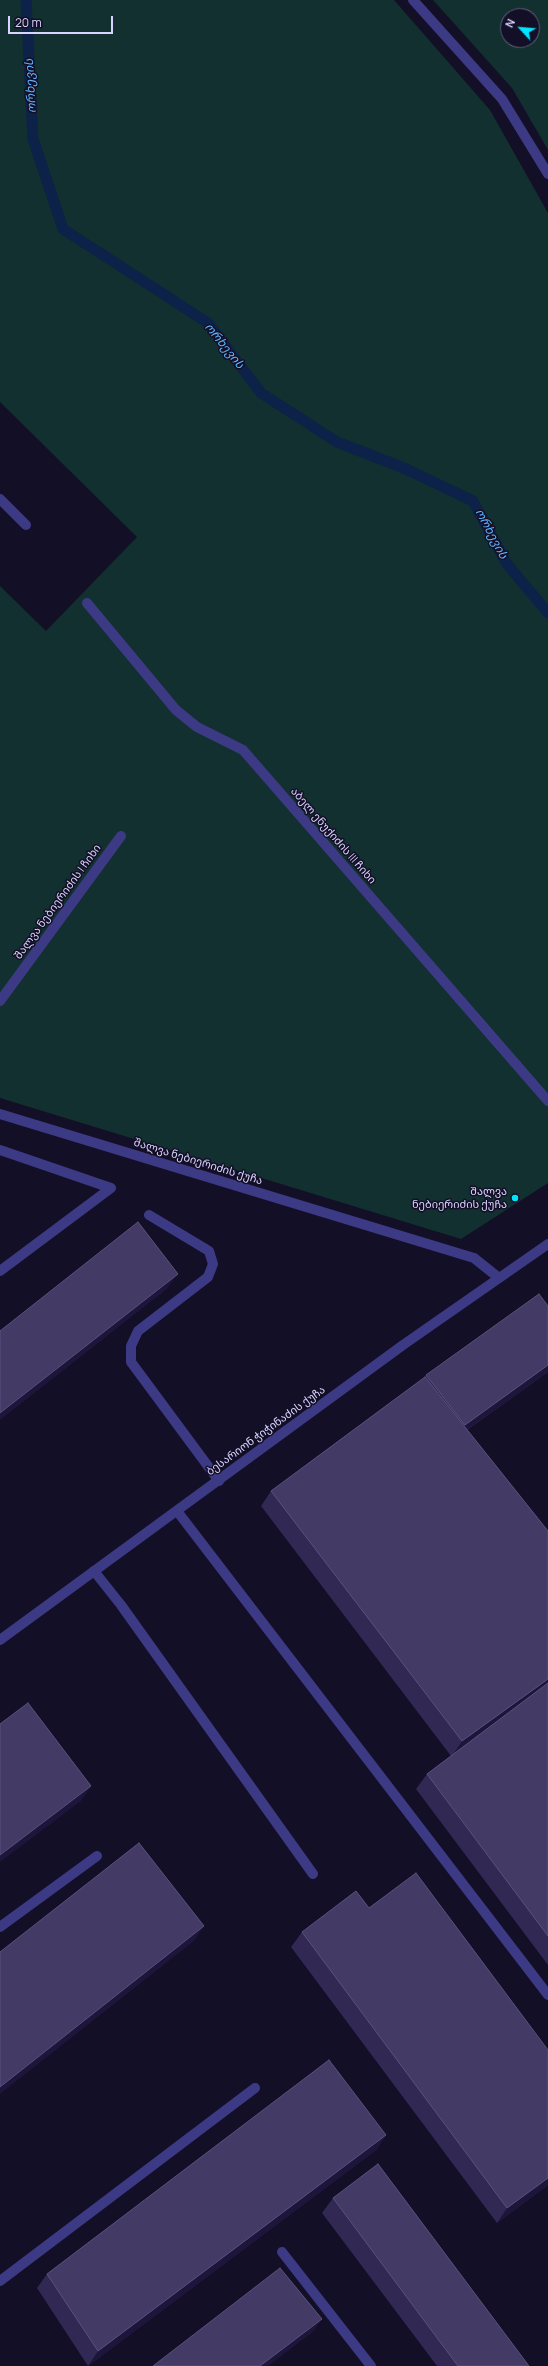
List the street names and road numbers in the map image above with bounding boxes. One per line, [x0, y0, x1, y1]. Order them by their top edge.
street label: აბელ ენუქიძის III ჩიხი [288, 785, 378, 887]
street label: შალვა ნებიერიძის I ჩიხი [12, 842, 104, 962]
street label: შალვა ნებიერიძის ქუჩა [132, 1136, 264, 1188]
street label: ბესარიონ ჭიჭინაძის ქუჩა [204, 1383, 328, 1479]

